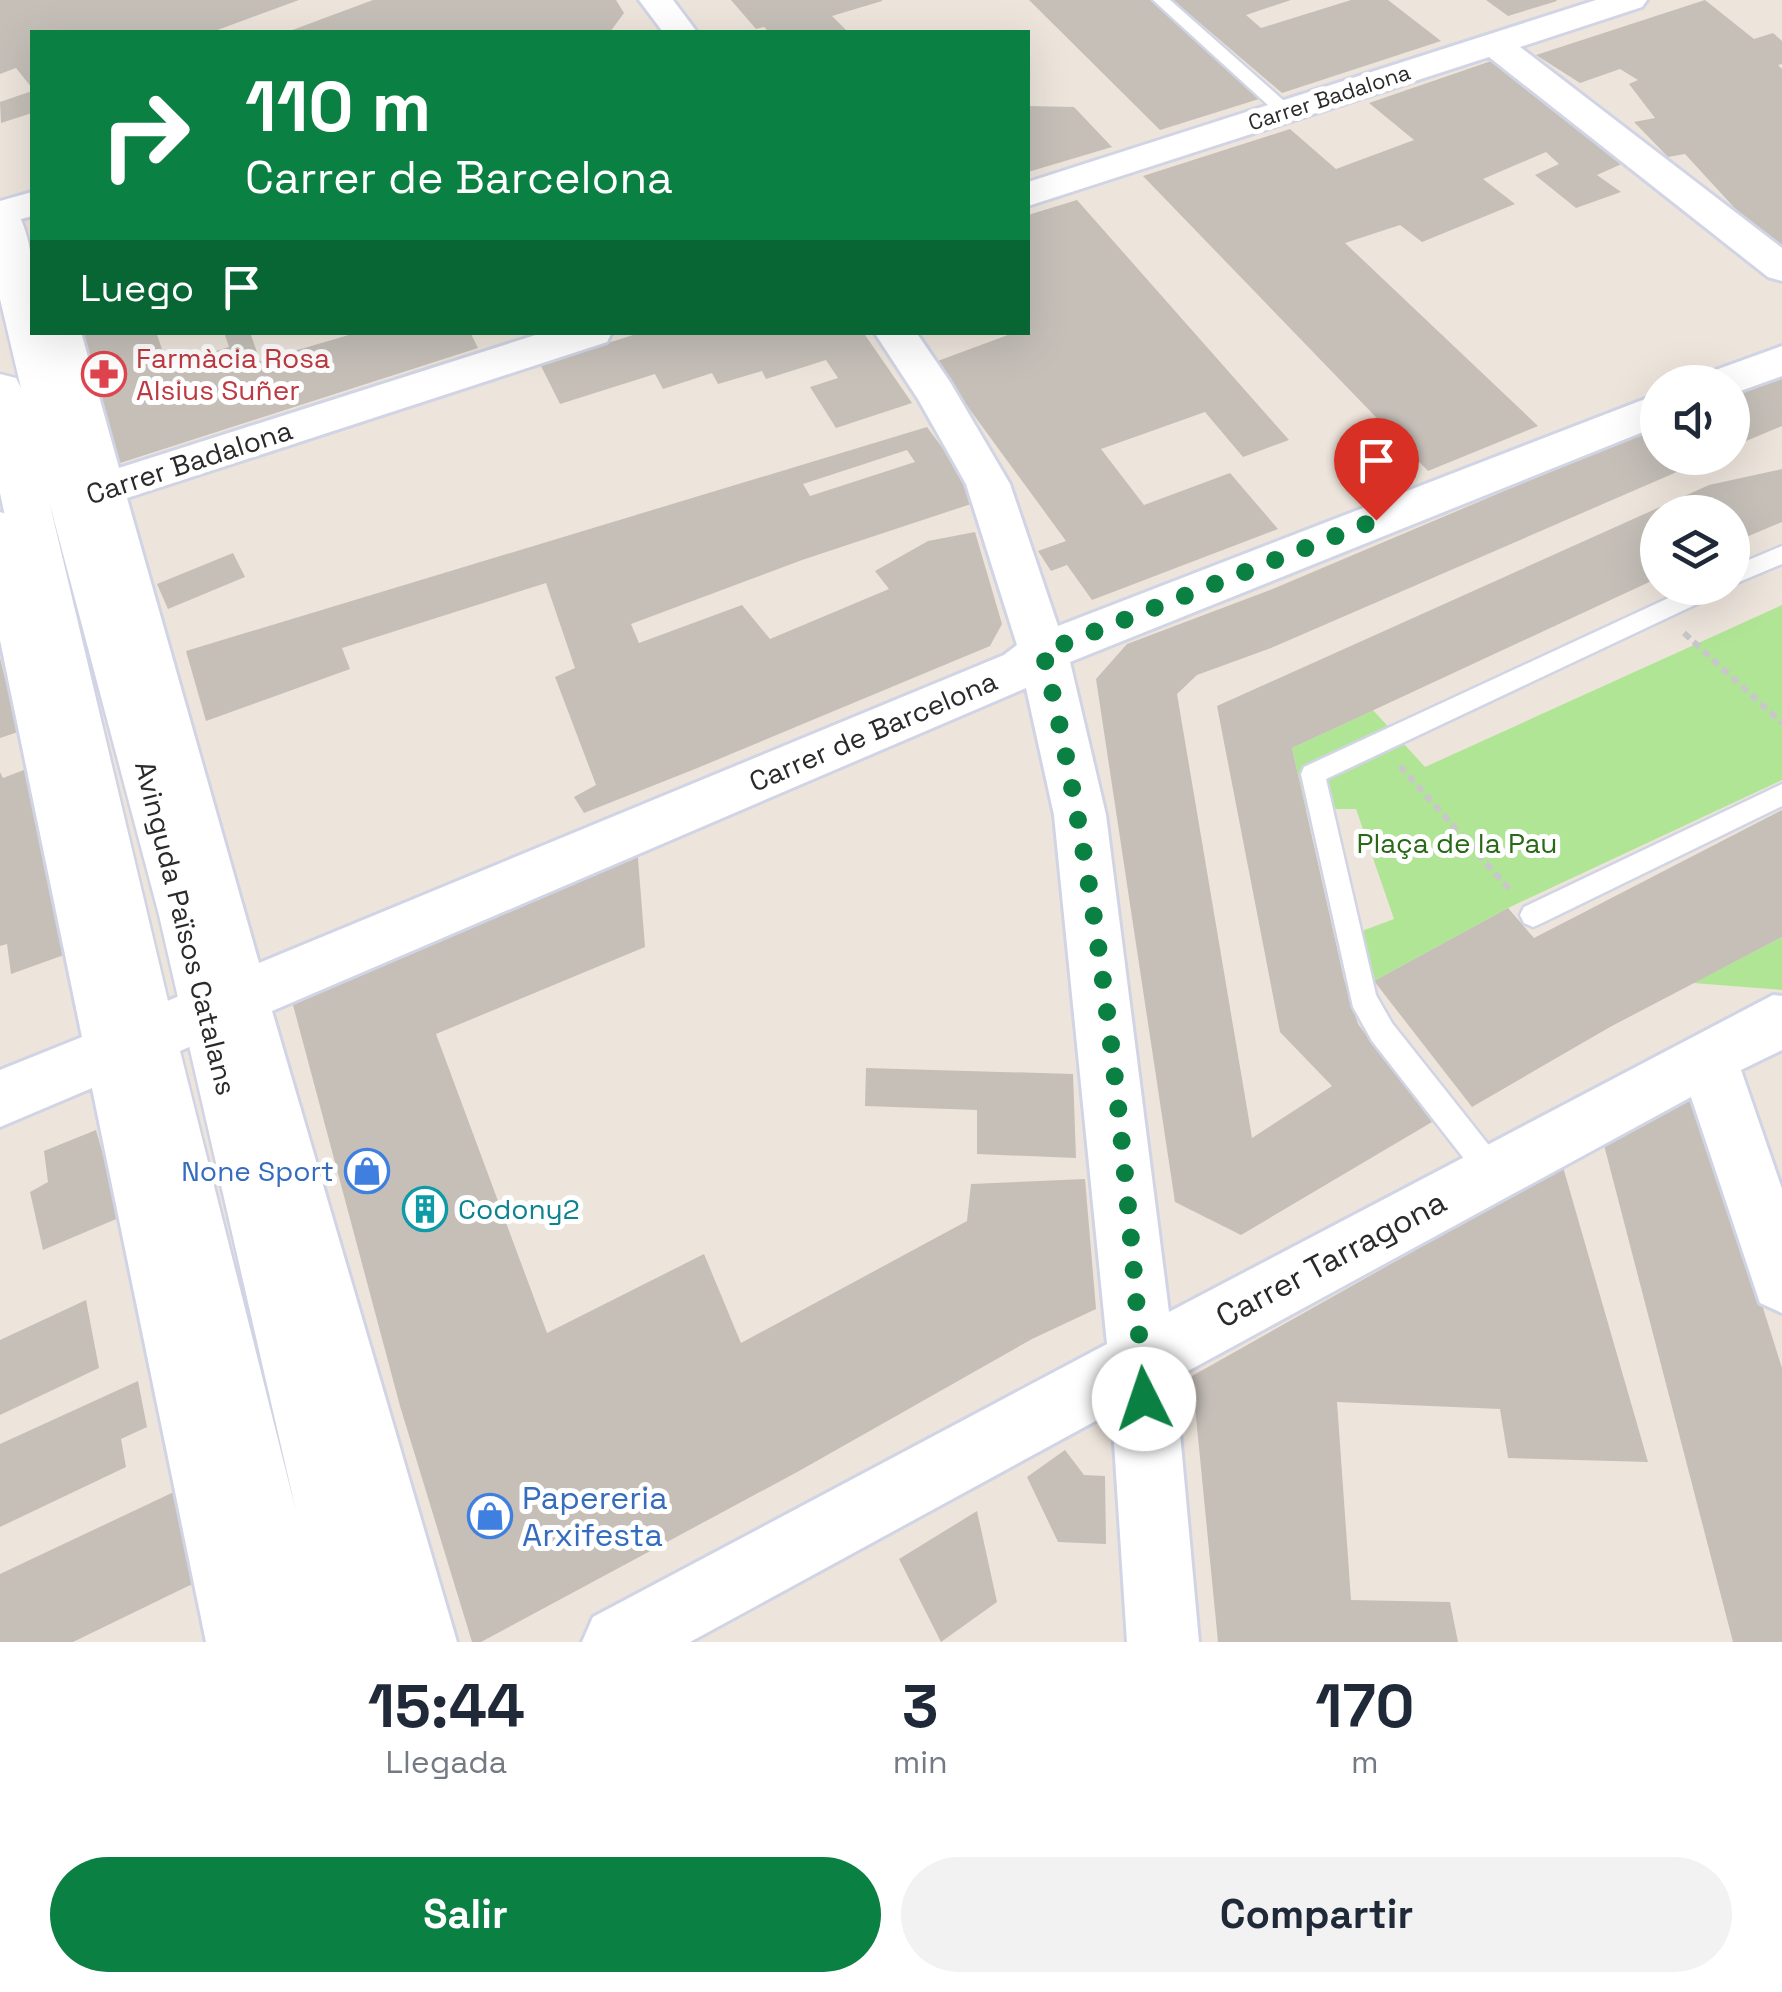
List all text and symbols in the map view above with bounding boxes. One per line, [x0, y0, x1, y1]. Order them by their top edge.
street label: Carrer Badalona [1244, 58, 1414, 136]
text: 110 m [245, 62, 431, 151]
icon: right [80, 70, 210, 200]
text: Carrer de Barcelona [245, 149, 673, 206]
icon: arrive [214, 260, 269, 315]
text: Luego [80, 264, 194, 312]
place label: Farmàcia Rosa Alsius Suñer [136, 340, 330, 408]
pharmacy icon: Farmàcia Rosa Alsius Suñer [81, 351, 127, 397]
map controls [1640, 365, 1750, 605]
button: sound [1640, 365, 1750, 475]
street label: Carrer Badalona [81, 412, 297, 512]
pin [1334, 418, 1419, 521]
icon: arrive [1349, 433, 1404, 488]
button: layers [1640, 495, 1750, 605]
street label: Carrer de Barcelona [743, 662, 1003, 800]
street label: Avinguda Països Catalans [127, 757, 245, 1099]
park label: Plaça de la Pau [1357, 825, 1557, 861]
shop icon: None Sport [344, 1148, 390, 1194]
place label: None Sport [181, 1153, 334, 1189]
street label: Carrer Tarragona [1209, 1181, 1453, 1337]
building icon: Codony2 [402, 1186, 448, 1232]
place label: Codony2 [458, 1191, 580, 1227]
position arrow [1092, 1347, 1196, 1451]
place label: Papereria Arxifesta [522, 1478, 668, 1555]
shop icon: Papereria Arxifesta [467, 1493, 513, 1539]
text: 15:44 [368, 1668, 525, 1745]
text: 3 [902, 1668, 938, 1745]
text: 170 [1315, 1668, 1414, 1745]
text: Llegada [385, 1742, 507, 1782]
text: min [893, 1742, 948, 1782]
text: m [1351, 1742, 1379, 1782]
button: Salir [50, 1857, 881, 1972]
button: Compartir [901, 1857, 1732, 1972]

